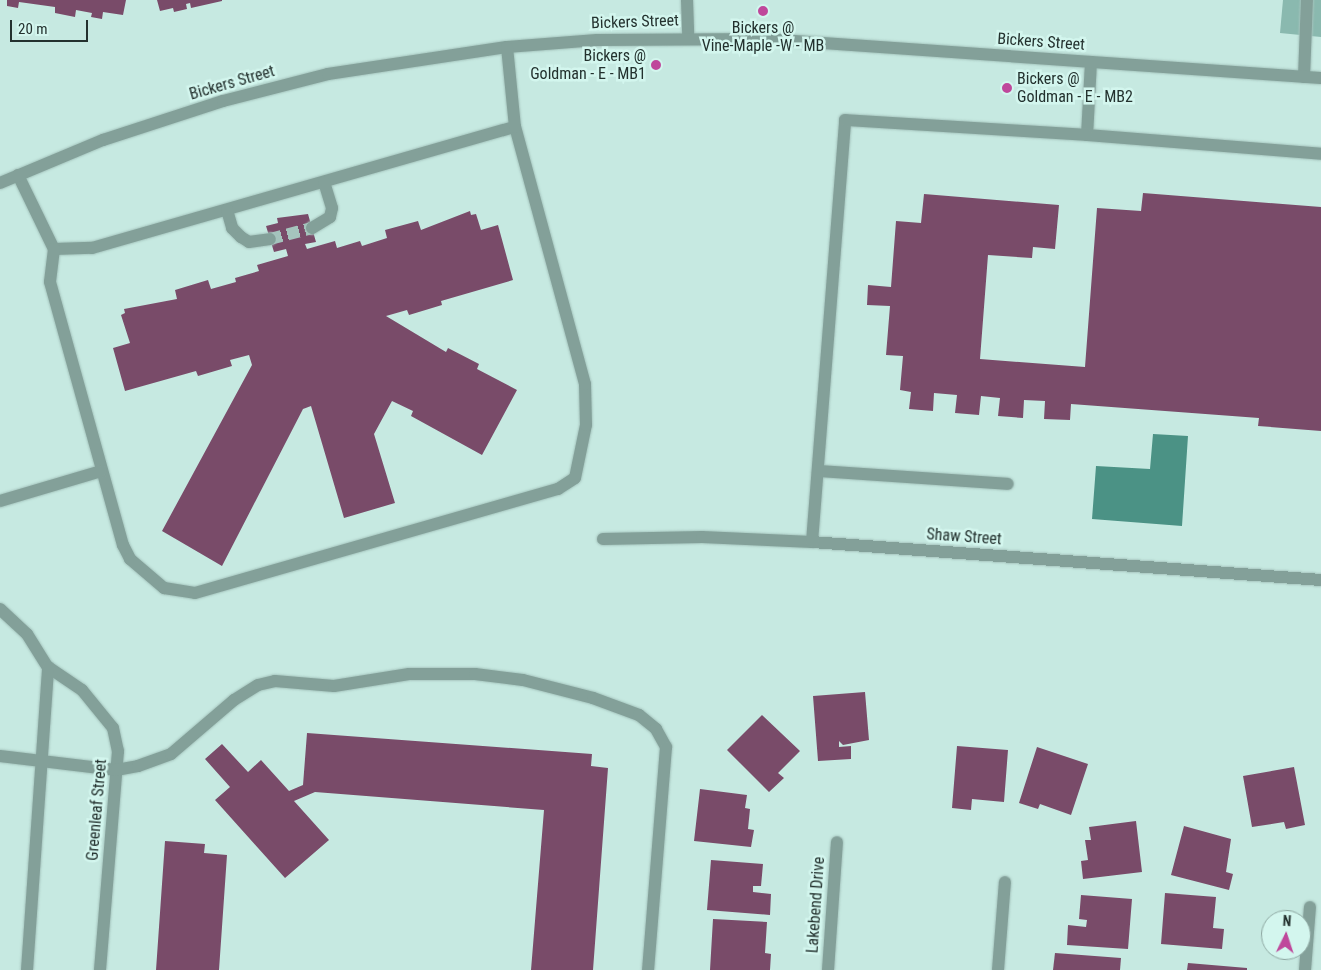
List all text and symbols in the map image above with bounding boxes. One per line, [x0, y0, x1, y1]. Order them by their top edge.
marker: Bickers @ Vine-Maple -W - MB [757, 5, 769, 17]
scale bar [12, 10, 90, 42]
street label: Bickers Street [591, 11, 679, 33]
place label: Bickers @ Vine-Maple -W - MB [702, 18, 824, 56]
text: 20 m [18, 20, 48, 38]
street label: Bickers Street [997, 29, 1085, 55]
place label: Bickers @ Goldman - E - MB1 [530, 46, 646, 84]
marker: Bickers @ Goldman - E - MB1 [650, 59, 662, 71]
street label: Bickers Street [187, 62, 277, 104]
place label: Bickers @ Goldman - E - MB2 [1017, 69, 1133, 107]
marker: Bickers @ Goldman - E - MB2 [1001, 82, 1013, 94]
street label: Shaw Street [926, 525, 1002, 549]
street label: Greenleaf Street [83, 758, 111, 862]
street label: Lakebend Drive [803, 856, 829, 954]
north arrow [1261, 910, 1311, 960]
text: N [1282, 913, 1292, 929]

